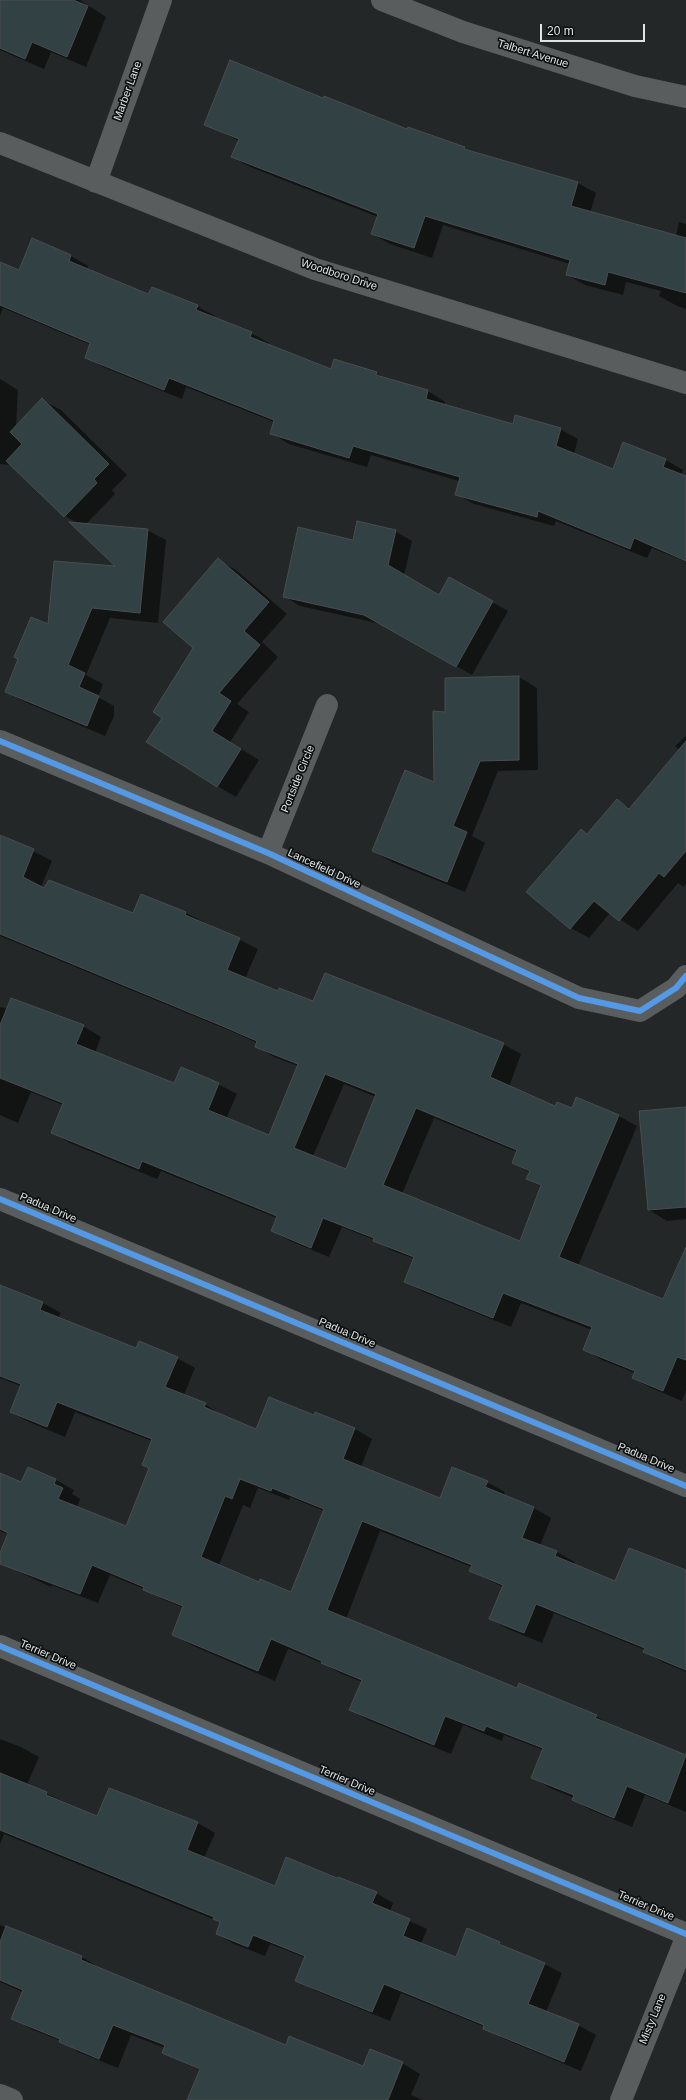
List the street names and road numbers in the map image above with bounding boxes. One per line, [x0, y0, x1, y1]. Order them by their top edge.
street label: Talbert Avenue [496, 37, 570, 71]
street label: Marber Lane [111, 59, 145, 123]
street label: Woodboro Drive [299, 256, 379, 294]
street label: Portside Circle [278, 743, 318, 815]
street label: Lancefield Drive [285, 846, 363, 892]
street label: Padua Drive [18, 1190, 78, 1226]
street label: Padua Drive [317, 1315, 377, 1351]
street label: Padua Drive [616, 1440, 676, 1476]
street label: Terrier Drive [18, 1637, 78, 1673]
street label: Terrier Drive [317, 1763, 377, 1799]
street label: Terrier Drive [616, 1888, 676, 1924]
street label: Misty Lane [637, 1992, 669, 2046]

